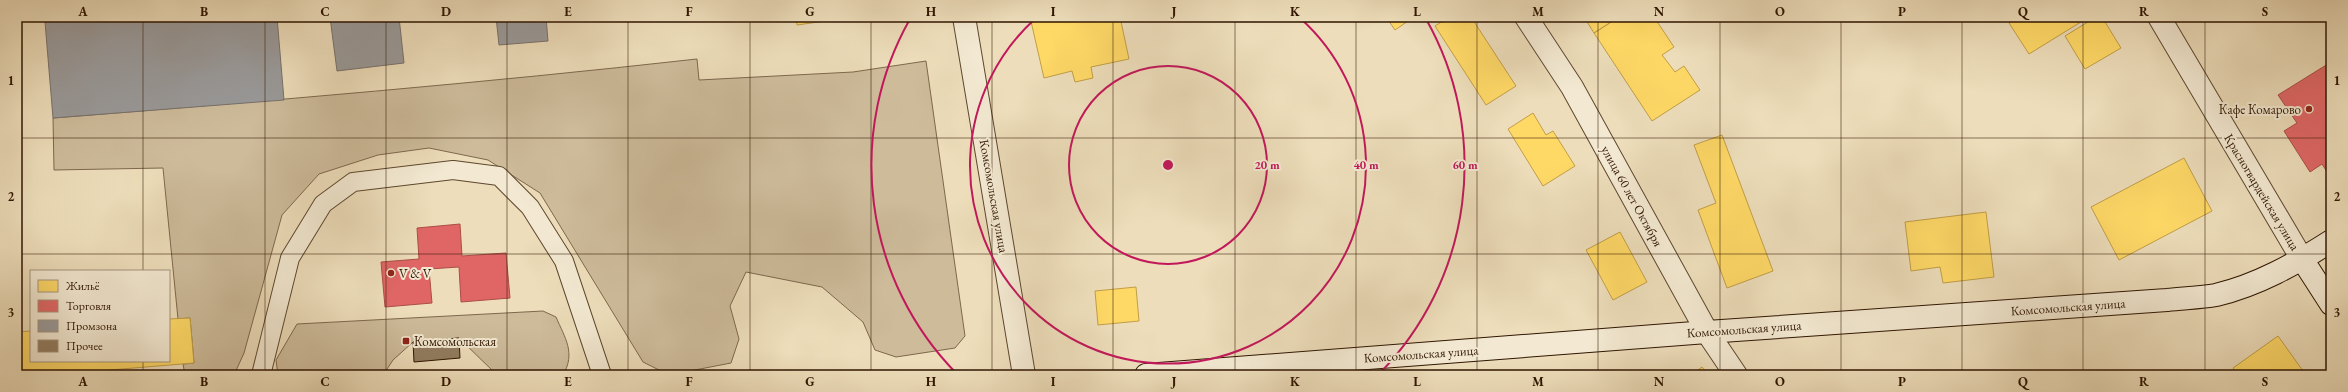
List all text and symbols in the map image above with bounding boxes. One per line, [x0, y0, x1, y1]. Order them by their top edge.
text: A [77, 3, 88, 20]
text: B [200, 3, 208, 20]
text: C [320, 3, 330, 20]
text: D [441, 3, 451, 20]
text: E [564, 3, 572, 20]
text: F [685, 3, 693, 20]
text: G [805, 3, 815, 20]
text: H [926, 3, 937, 20]
text: I [1051, 3, 1056, 20]
text: J [1170, 3, 1177, 20]
text: K [1290, 3, 1301, 20]
text: L [1413, 3, 1421, 20]
text: M [1532, 3, 1544, 20]
text: N [1654, 3, 1665, 20]
text: O [1775, 3, 1785, 20]
text: P [1898, 3, 1906, 20]
text: Q [2018, 3, 2030, 20]
text: R [2139, 3, 2149, 20]
text: S [2262, 3, 2268, 20]
text: 1 [8, 72, 15, 89]
text: 1 [2334, 72, 2341, 89]
place label: Кафе Комарово [2219, 101, 2301, 118]
marker: Кафе Комарово [2304, 104, 2314, 114]
street label: Красногвардейская улица [2220, 131, 2304, 254]
street label: Комсомольская улица [976, 138, 1012, 255]
street label: улица 60 лет Октября [1597, 143, 1667, 250]
text: 20 m [1254, 157, 1280, 173]
text: 40 m [1353, 157, 1379, 173]
text: 60 m [1452, 157, 1478, 173]
centre of rings [1161, 158, 1175, 172]
text: 2 [8, 188, 15, 205]
text: 2 [2334, 188, 2341, 205]
place label: V & V [399, 265, 432, 282]
marker: V & V [386, 268, 396, 278]
legend [30, 270, 170, 362]
text: Жильё [65, 278, 100, 294]
street label: Комсомольская улица [2010, 294, 2127, 319]
text: Торговля [66, 298, 112, 314]
text: 3 [8, 304, 15, 321]
text: 3 [2334, 304, 2341, 321]
street label: Комсомольская улица [1686, 316, 1803, 341]
text: Промзона [66, 318, 117, 334]
place label: Комсомольская [414, 333, 496, 350]
marker: Комсомольская [401, 336, 411, 346]
text: Прочее [66, 338, 103, 354]
street label: Комсомольская улица [1363, 341, 1480, 366]
text: A [77, 373, 88, 390]
text: B [200, 373, 208, 390]
text: C [320, 373, 330, 390]
text: D [441, 373, 451, 390]
text: E [564, 373, 572, 390]
text: F [685, 373, 693, 390]
text: G [805, 373, 815, 390]
text: H [926, 373, 937, 390]
text: I [1051, 373, 1056, 390]
text: J [1170, 373, 1177, 390]
text: K [1290, 373, 1301, 390]
text: L [1413, 373, 1421, 390]
text: M [1532, 373, 1544, 390]
text: N [1654, 373, 1665, 390]
text: O [1775, 373, 1785, 390]
text: P [1898, 373, 1906, 390]
text: Q [2018, 373, 2030, 390]
text: R [2139, 373, 2149, 390]
text: S [2262, 373, 2268, 390]

